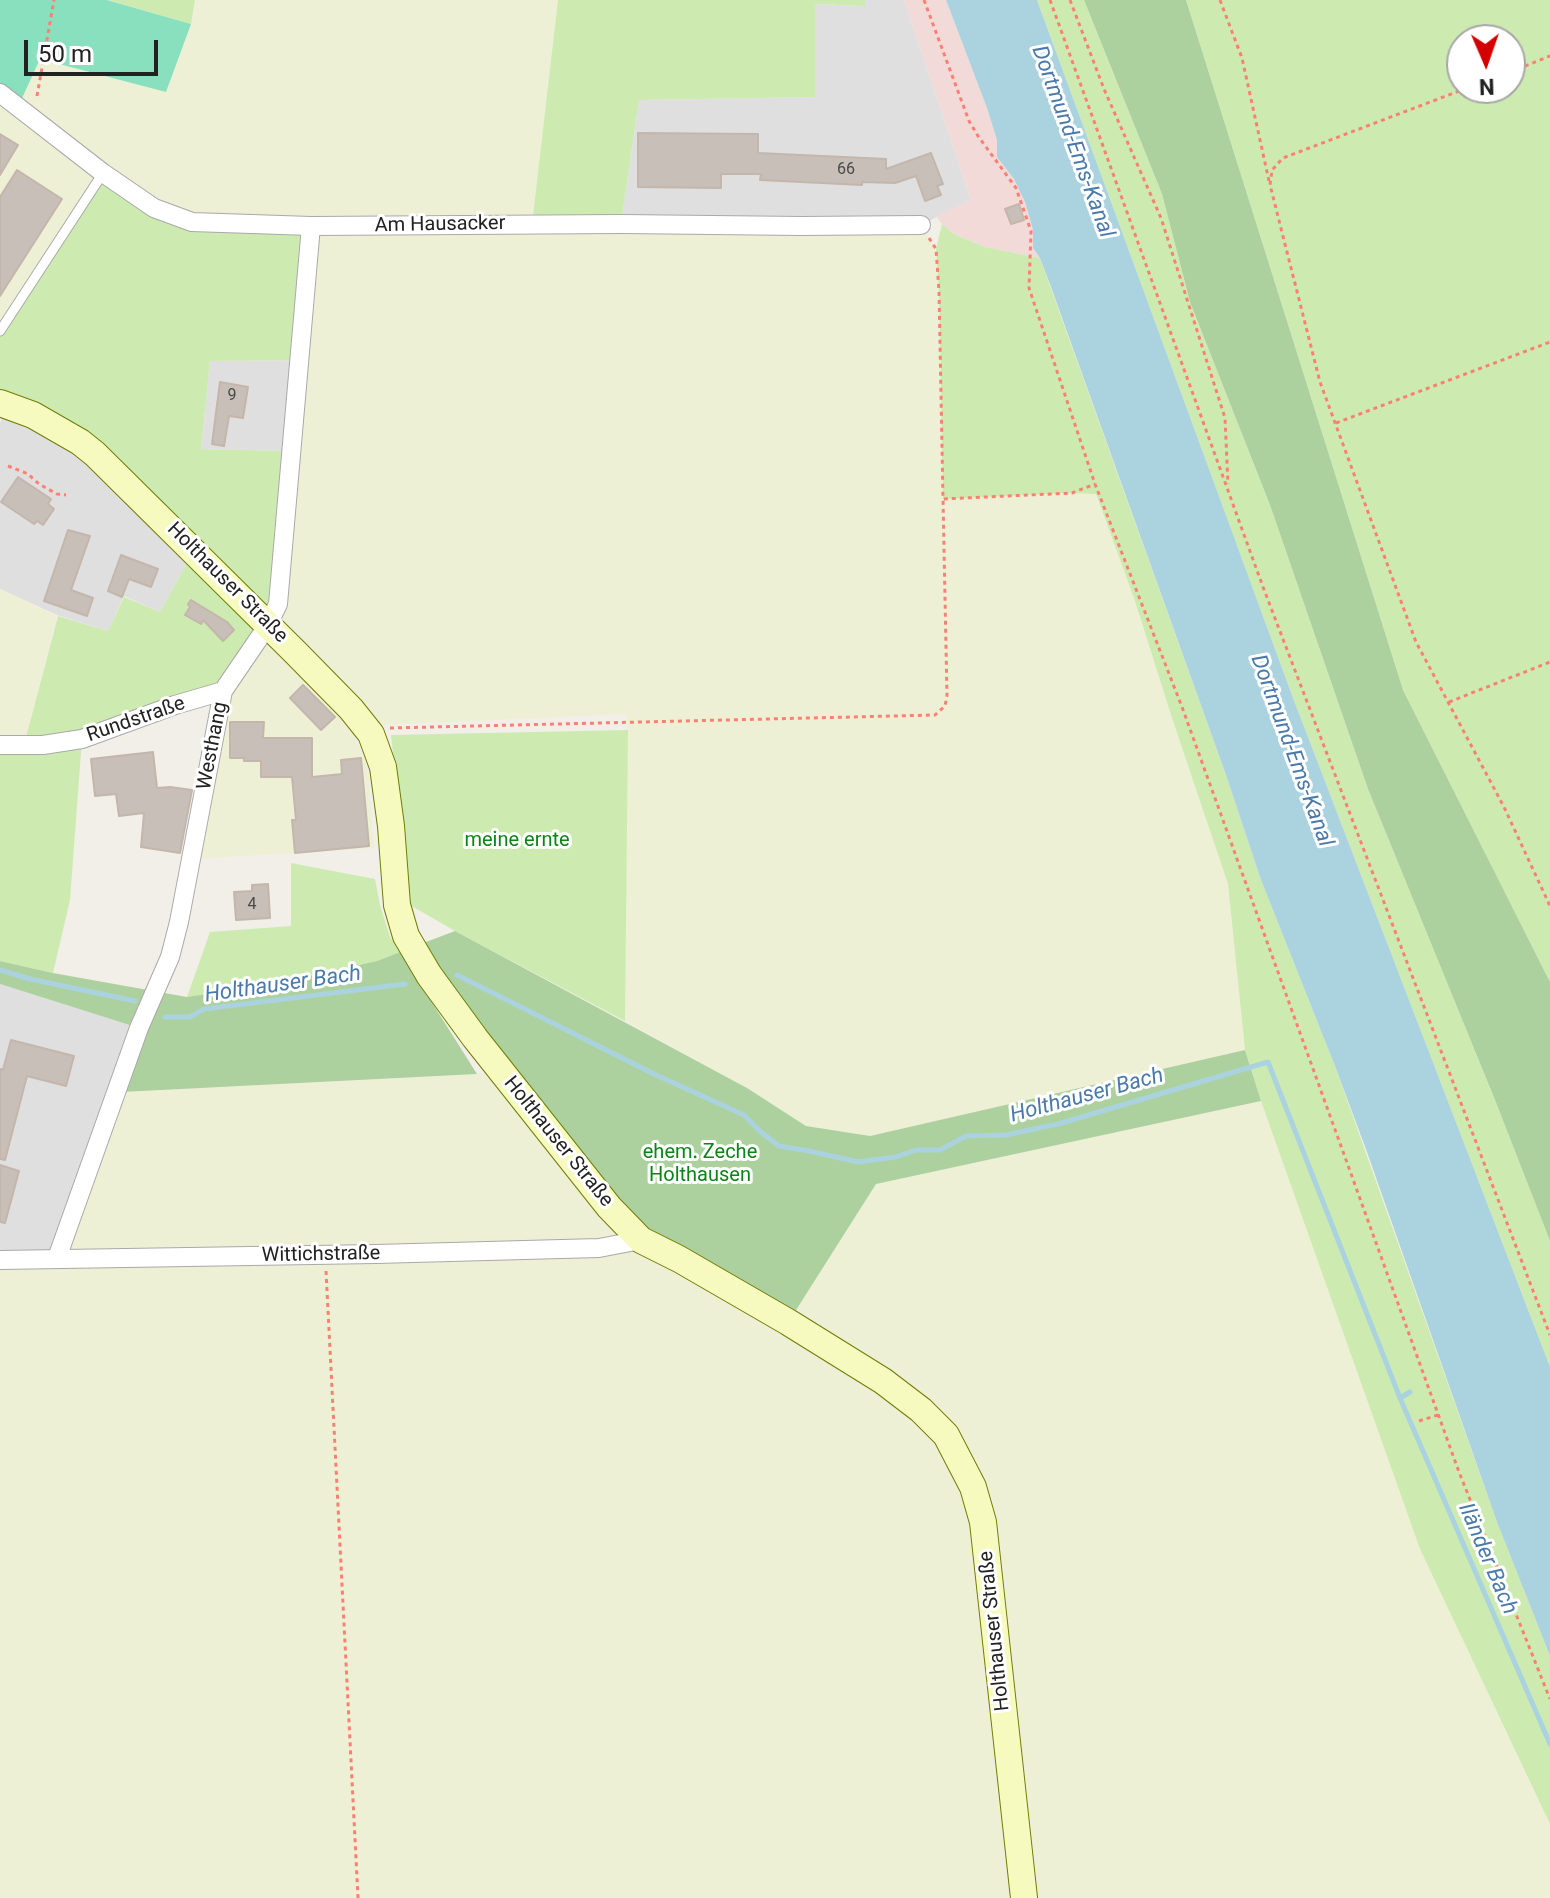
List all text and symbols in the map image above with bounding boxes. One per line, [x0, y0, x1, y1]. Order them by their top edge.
scale bar [28, 24, 162, 74]
north arrow [1446, 24, 1526, 104]
text: 50 m [38, 40, 92, 68]
water label: Dortmund-Ems-Kanal [1025, 42, 1119, 242]
text: N [1479, 74, 1495, 99]
house number: 66 [837, 160, 855, 180]
street label: Am Hausacker [374, 212, 506, 238]
house number: 9 [228, 386, 236, 406]
street label: Holthauser Straße [162, 518, 292, 648]
water label: Dortmund-Ems-Kanal [1244, 651, 1338, 851]
street label: Rundstraße [84, 692, 188, 748]
street label: Westhang [193, 700, 233, 792]
park label: meine ernte [464, 829, 570, 853]
house number: 4 [248, 895, 256, 915]
water label: Holthauser Bach [203, 961, 363, 1009]
water label: Holthauser Bach [1008, 1063, 1166, 1129]
street label: Holthauser Straße [498, 1072, 618, 1212]
park label: ehem. Zeche Holthausen [643, 1141, 757, 1188]
street label: Wittichstraße [261, 1242, 381, 1268]
water label: Iländer Bach [1452, 1499, 1522, 1619]
street label: Holthauser Straße [975, 1550, 1015, 1712]

